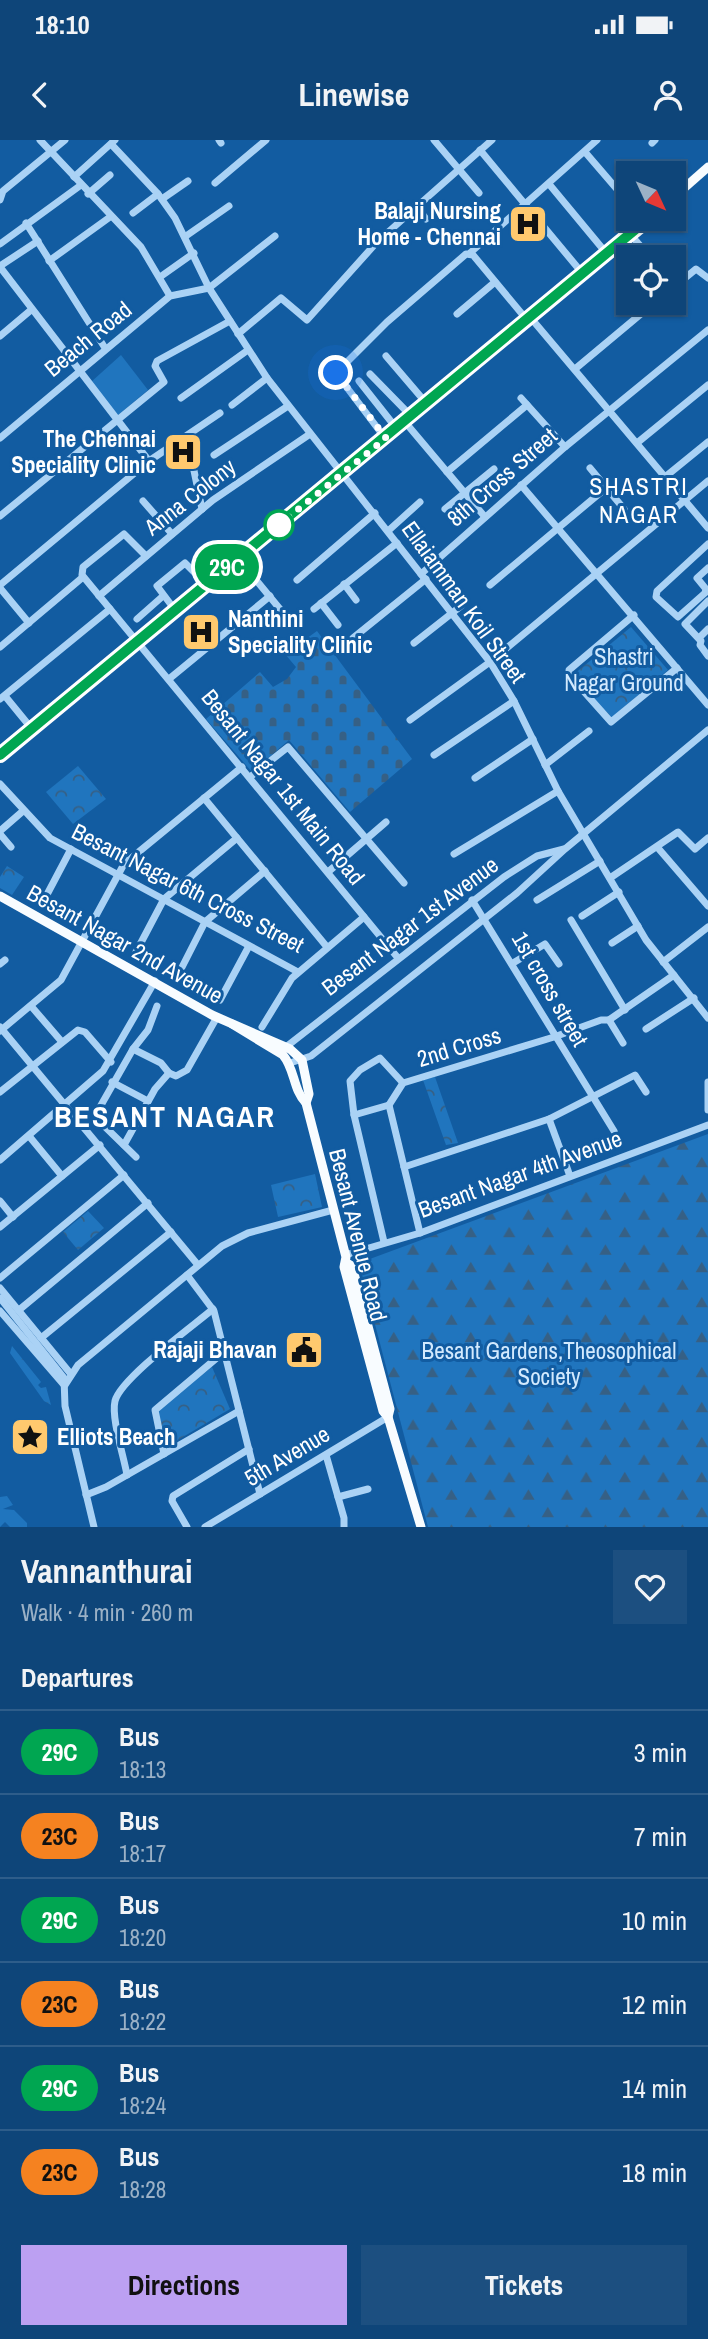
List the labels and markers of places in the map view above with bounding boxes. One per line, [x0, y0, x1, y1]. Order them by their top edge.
place label: Balaji Nursing Home - Chennai [357, 195, 501, 252]
hospital icon: Balaji Nursing Home - Chennai [507, 203, 549, 245]
place label: The Chennai Speciality Clinic [11, 423, 156, 480]
hospital icon: The Chennai Speciality Clinic [162, 431, 204, 473]
unlabelled marker [264, 510, 294, 540]
place label: Nanthini Speciality Clinic [228, 603, 373, 660]
hospital icon: Nanthini Speciality Clinic [180, 611, 222, 653]
public building icon: Rajaji Bhavan [283, 1329, 325, 1371]
place label: Rajaji Bhavan [153, 1334, 277, 1365]
place icon: Elliots Beach [9, 1416, 51, 1458]
place label: Elliots Beach [57, 1421, 175, 1452]

